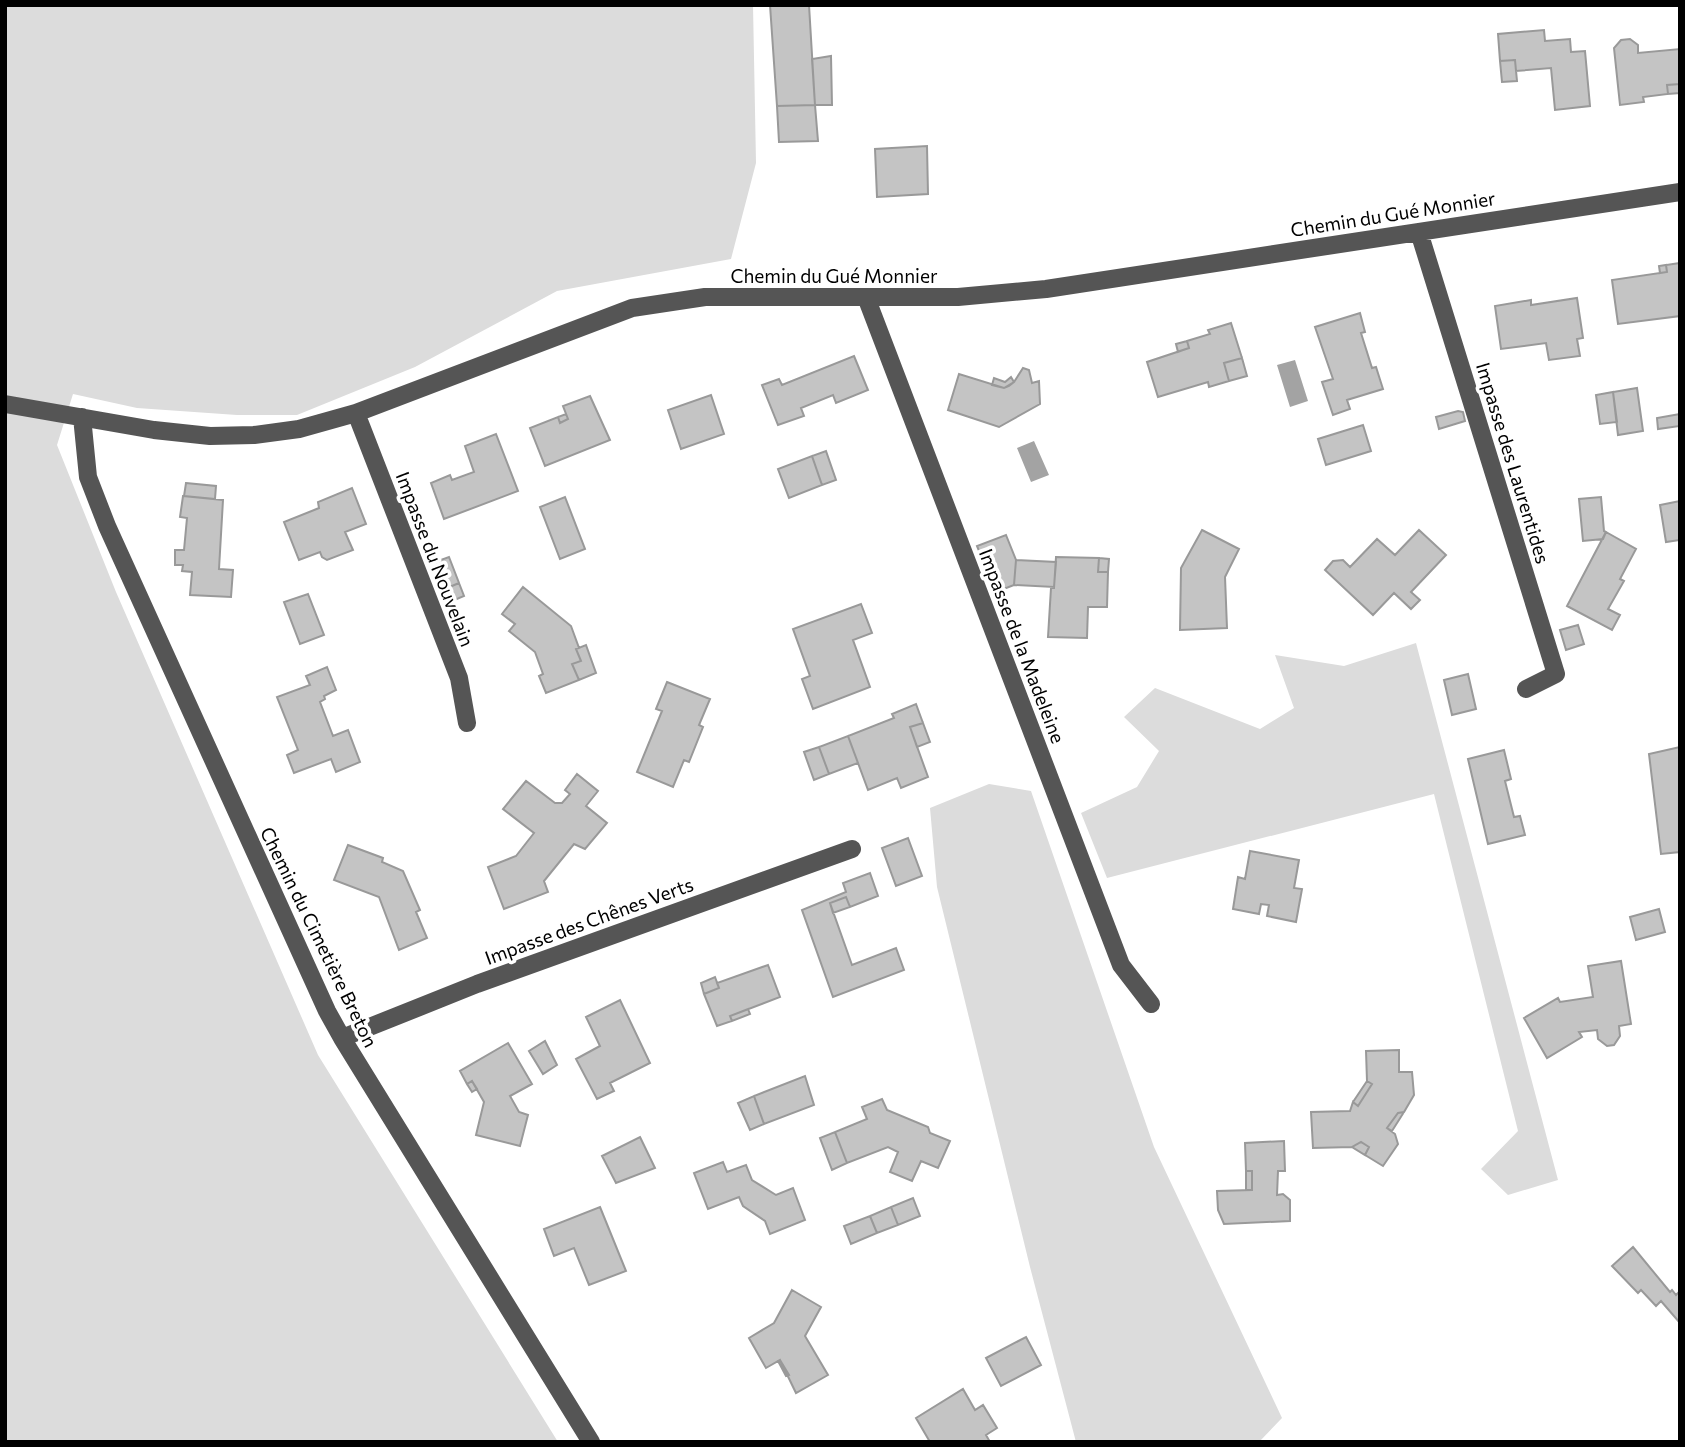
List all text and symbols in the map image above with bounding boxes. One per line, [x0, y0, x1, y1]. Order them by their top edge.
street label: Chemin du Gué Monnier [1289, 186, 1497, 241]
street label: Chemin du Gué Monnier [730, 264, 938, 287]
street label: Impasse des Laurentides [1472, 359, 1555, 566]
street label: Impasse du Nouvelain [391, 468, 479, 650]
street label: Impasse de la Madeleine [975, 545, 1070, 746]
street label: Chemin du Cimetière Breton [256, 823, 383, 1051]
street label: Impasse des Chênes Verts [481, 872, 696, 969]

